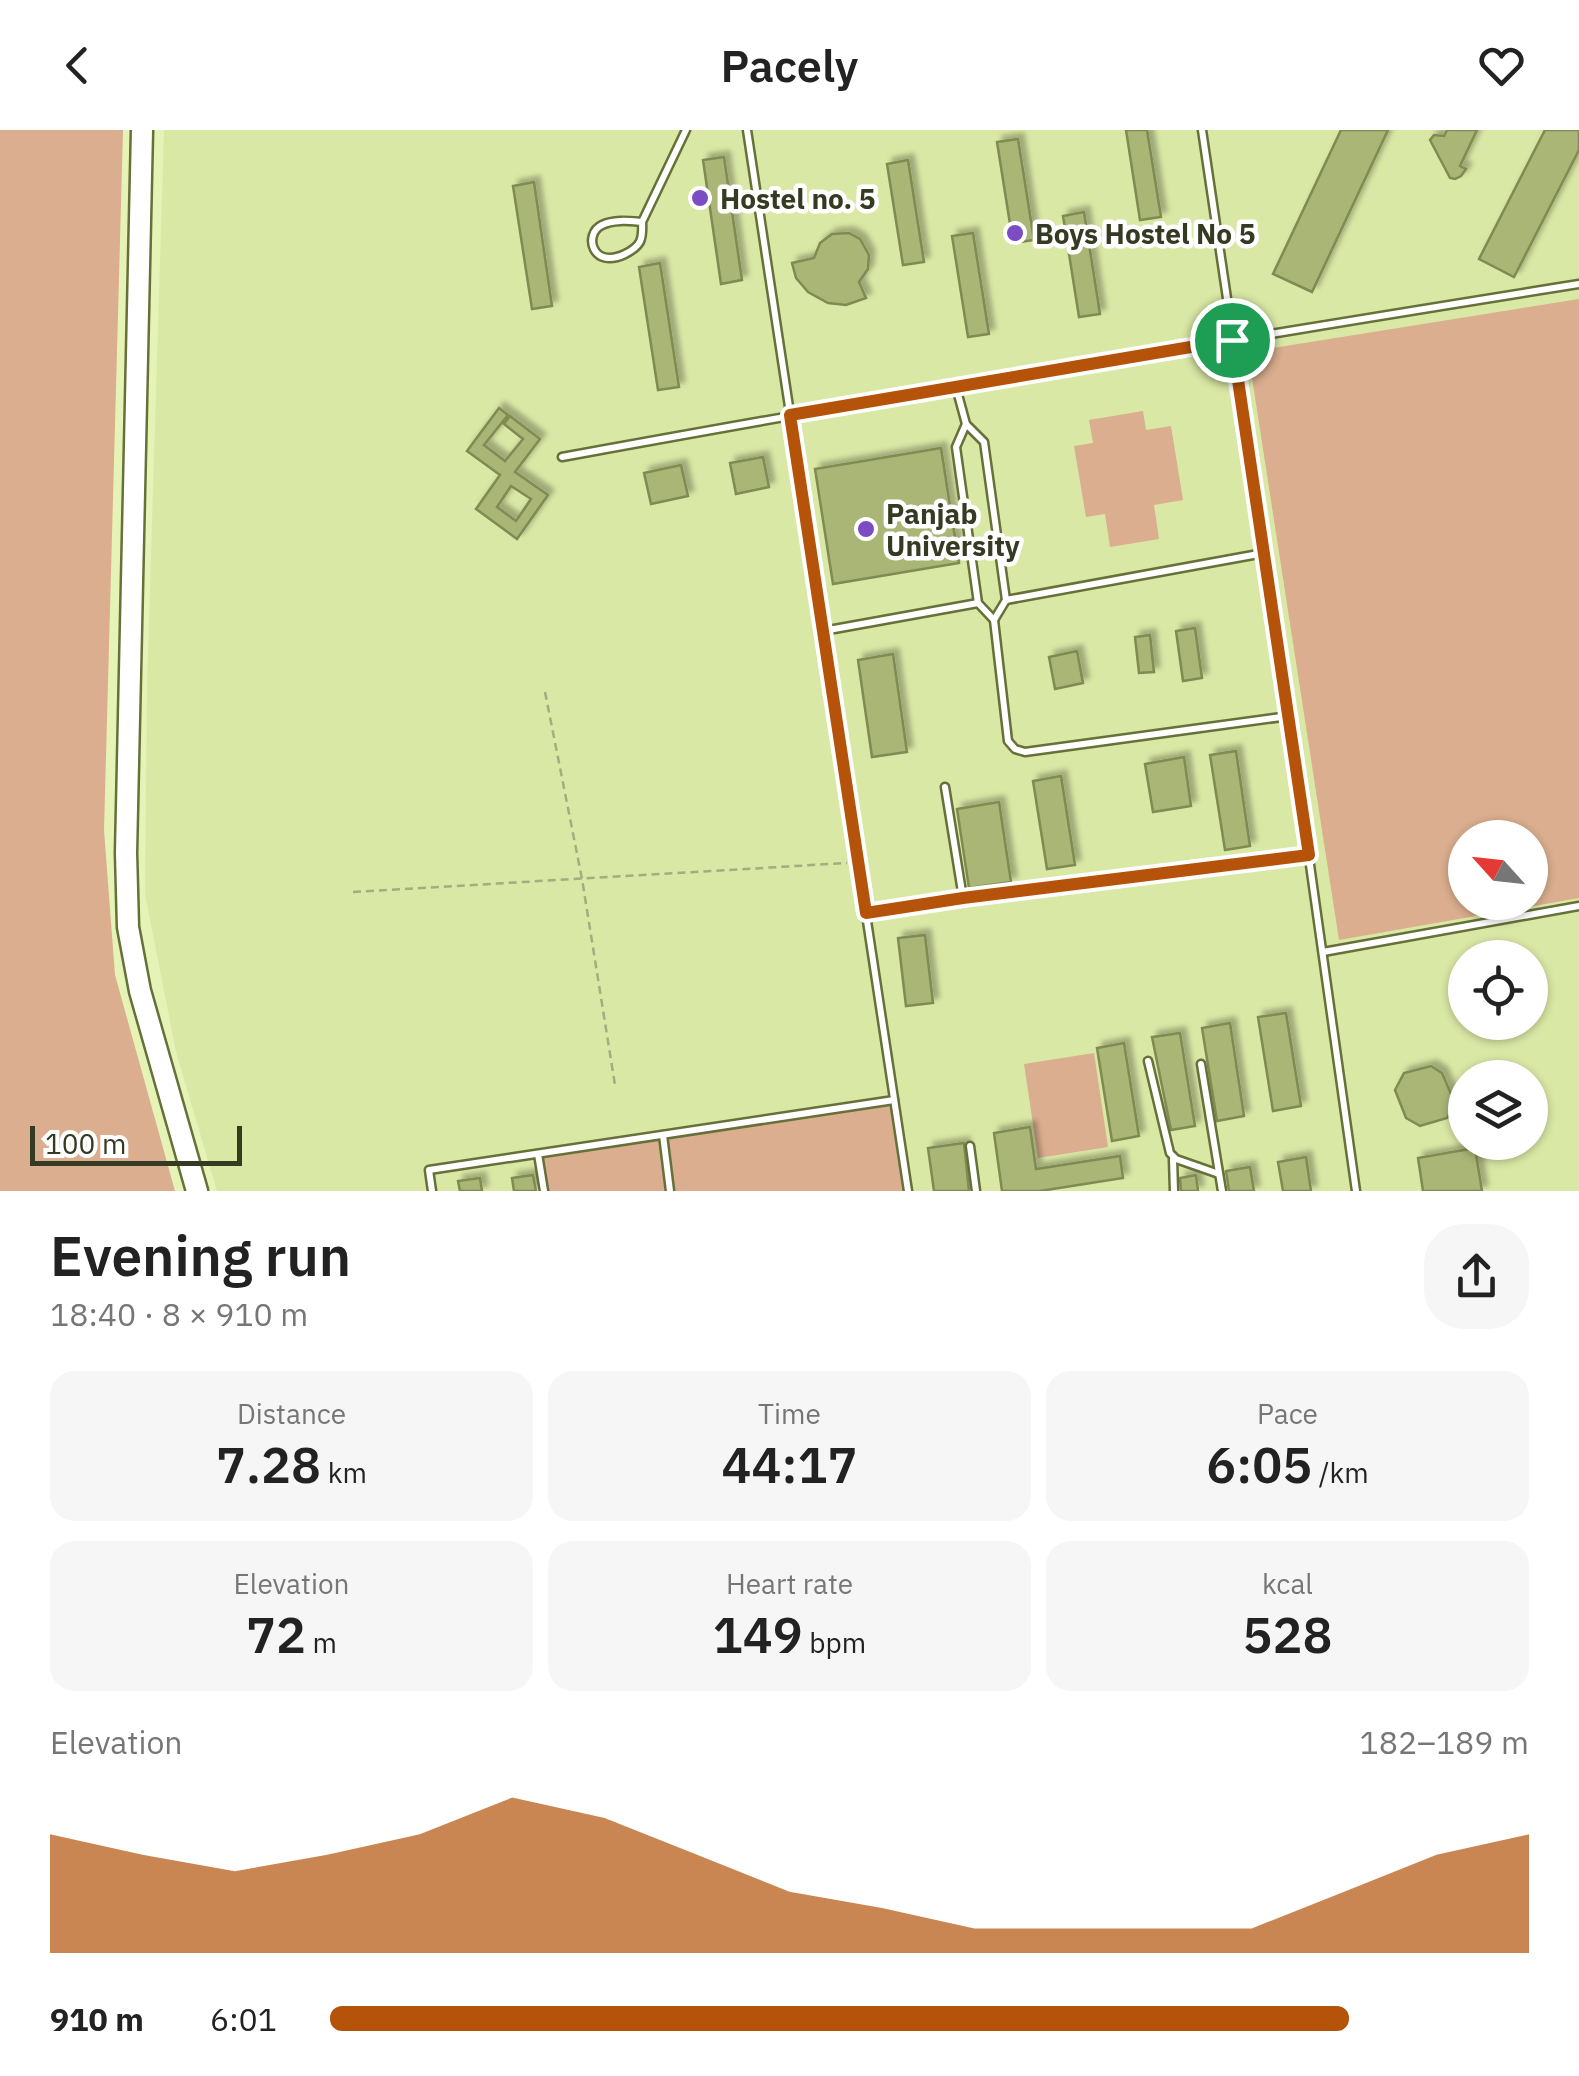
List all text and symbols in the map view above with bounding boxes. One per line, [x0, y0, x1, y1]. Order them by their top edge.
text: Pacely [721, 36, 858, 94]
icon: back [50, 38, 105, 93]
icon: heart [1474, 38, 1529, 93]
place label: Hostel no. 5 [720, 180, 876, 217]
marker: Hostel no. 5 [689, 187, 711, 209]
place label: Boys Hostel No 5 [1035, 215, 1255, 252]
marker: Boys Hostel No 5 [1004, 222, 1026, 244]
pin [1190, 298, 1275, 383]
icon: arrive [1205, 313, 1260, 368]
place label: Panjab University [886, 495, 1020, 564]
marker: Panjab University [855, 518, 877, 540]
north arrow [1448, 820, 1548, 920]
map controls [1448, 820, 1548, 1160]
button: locate [1448, 940, 1548, 1040]
button: layers [1448, 1060, 1548, 1160]
scale bar [30, 1121, 242, 1166]
text: 100 m [45, 1125, 126, 1162]
text: Evening run [50, 1220, 351, 1291]
button: share [1424, 1224, 1529, 1329]
text: 18:40 · 8 × 910 m [50, 1293, 308, 1335]
text: Distance [237, 1395, 346, 1432]
text: Time [758, 1395, 821, 1432]
text: Pace [1257, 1395, 1318, 1432]
text: 7.28 [216, 1432, 321, 1497]
text: 44:17 [722, 1432, 857, 1497]
text: 6:05 [1206, 1432, 1312, 1497]
text: km [321, 1454, 367, 1491]
text: /km [1312, 1454, 1369, 1491]
text: Elevation [234, 1565, 349, 1602]
text: Heart rate [726, 1565, 853, 1602]
text: kcal [1262, 1565, 1313, 1602]
text: 72 [246, 1602, 306, 1667]
text: 149 [713, 1602, 803, 1667]
text: 528 [1243, 1602, 1333, 1667]
text: m [306, 1624, 337, 1661]
text: bpm [803, 1624, 866, 1661]
text: Elevation [50, 1721, 183, 1763]
text: 182–189 m [1359, 1721, 1529, 1763]
text: 910 m [50, 1998, 144, 2040]
text: 6:01 [210, 1998, 277, 2040]

